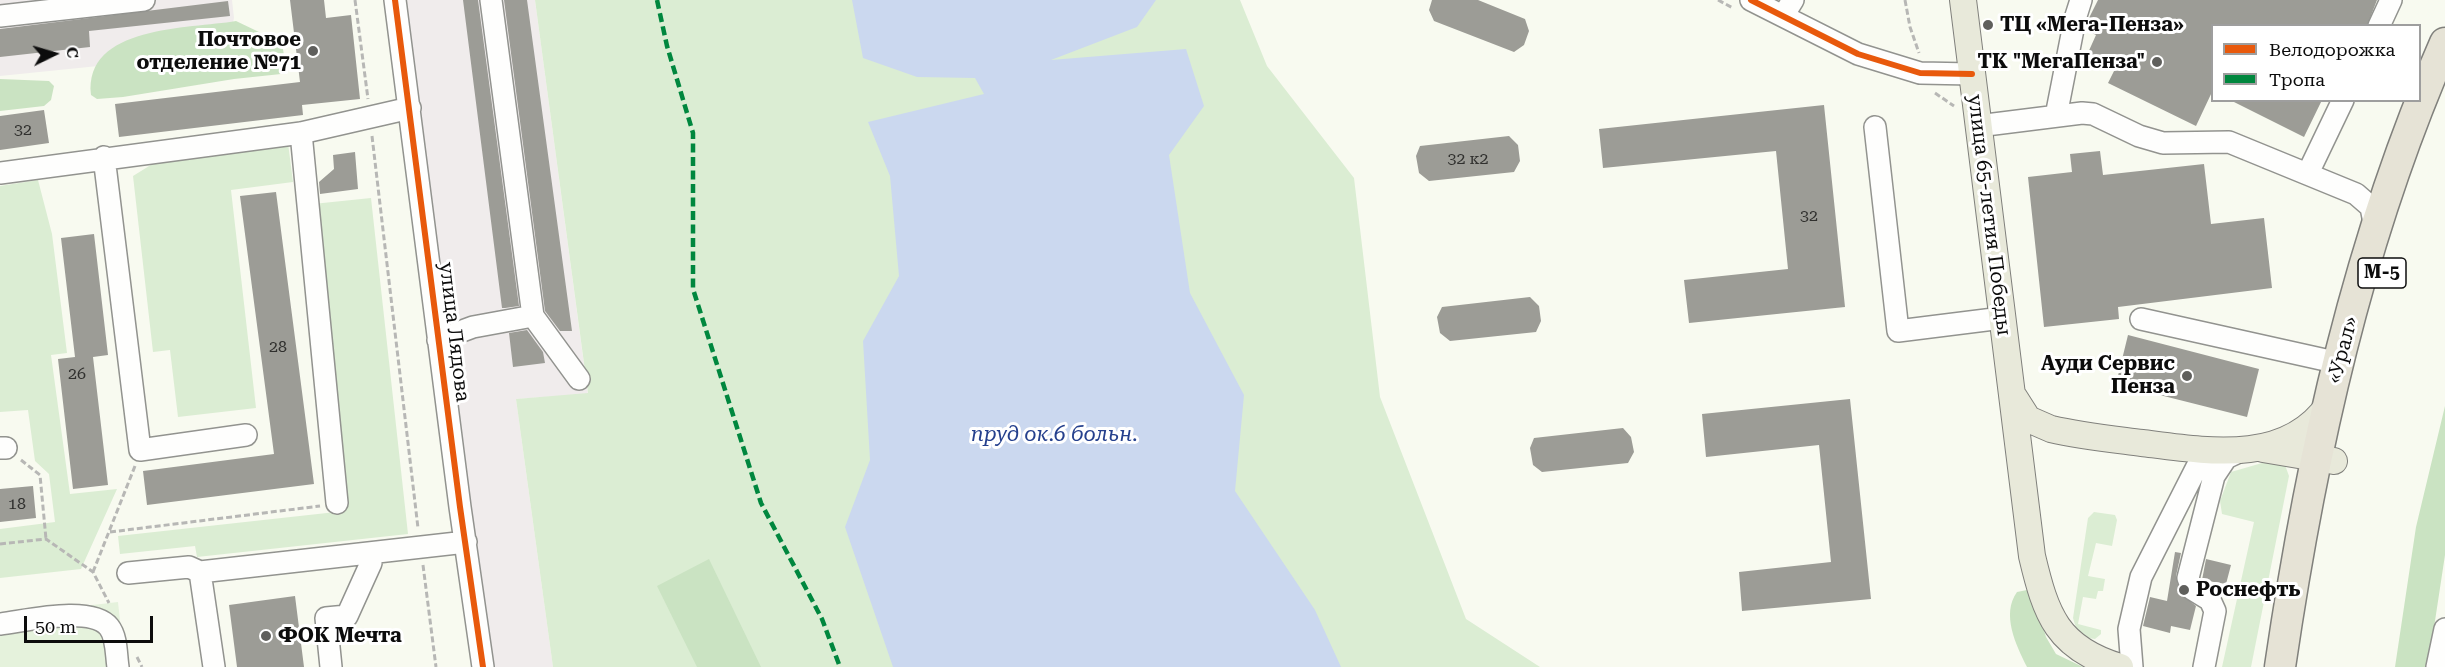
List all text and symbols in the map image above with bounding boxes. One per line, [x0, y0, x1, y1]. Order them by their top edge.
place label: ТЦ «Мега-Пенза» [2000, 13, 2184, 37]
marker: ТЦ «Мега-Пенза» [1981, 18, 1995, 32]
north arrow [24, 24, 84, 84]
legend [2211, 24, 2421, 102]
place label: Почтовое отделение №71 [136, 28, 301, 75]
text: Велодорожка [2269, 39, 2395, 60]
marker: Почтовое отделение №71 [306, 44, 320, 58]
text: С [62, 46, 82, 59]
place label: ТК "МегаПенза" [1977, 50, 2145, 74]
marker: ТК "МегаПенза" [2150, 55, 2164, 69]
text: Тропа [2269, 69, 2325, 90]
street label: улица 65-летия Победы [1962, 93, 2016, 337]
house number: 32 [14, 120, 32, 140]
house number: 32 к2 [1447, 149, 1489, 169]
house number: 32 [1800, 206, 1818, 226]
road number: М-5 [2358, 258, 2406, 288]
street label: улица Лядова [434, 261, 474, 403]
street label: «Урал» [2323, 314, 2363, 386]
house number: 28 [269, 337, 287, 357]
place label: Ауди Сервис Пенза [2041, 352, 2175, 399]
house number: 26 [68, 364, 86, 384]
marker: Ауди Сервис Пенза [2180, 369, 2194, 383]
water label: пруд ок.6 больн. [971, 422, 1137, 448]
house number: 18 [8, 494, 26, 514]
place label: Роснефть [2196, 578, 2300, 602]
marker: Роснефть [2177, 583, 2191, 597]
scale bar [27, 604, 156, 642]
text: 50 m [35, 616, 76, 637]
place label: ФОК Мечта [278, 624, 402, 648]
marker: ФОК Мечта [259, 629, 273, 643]

